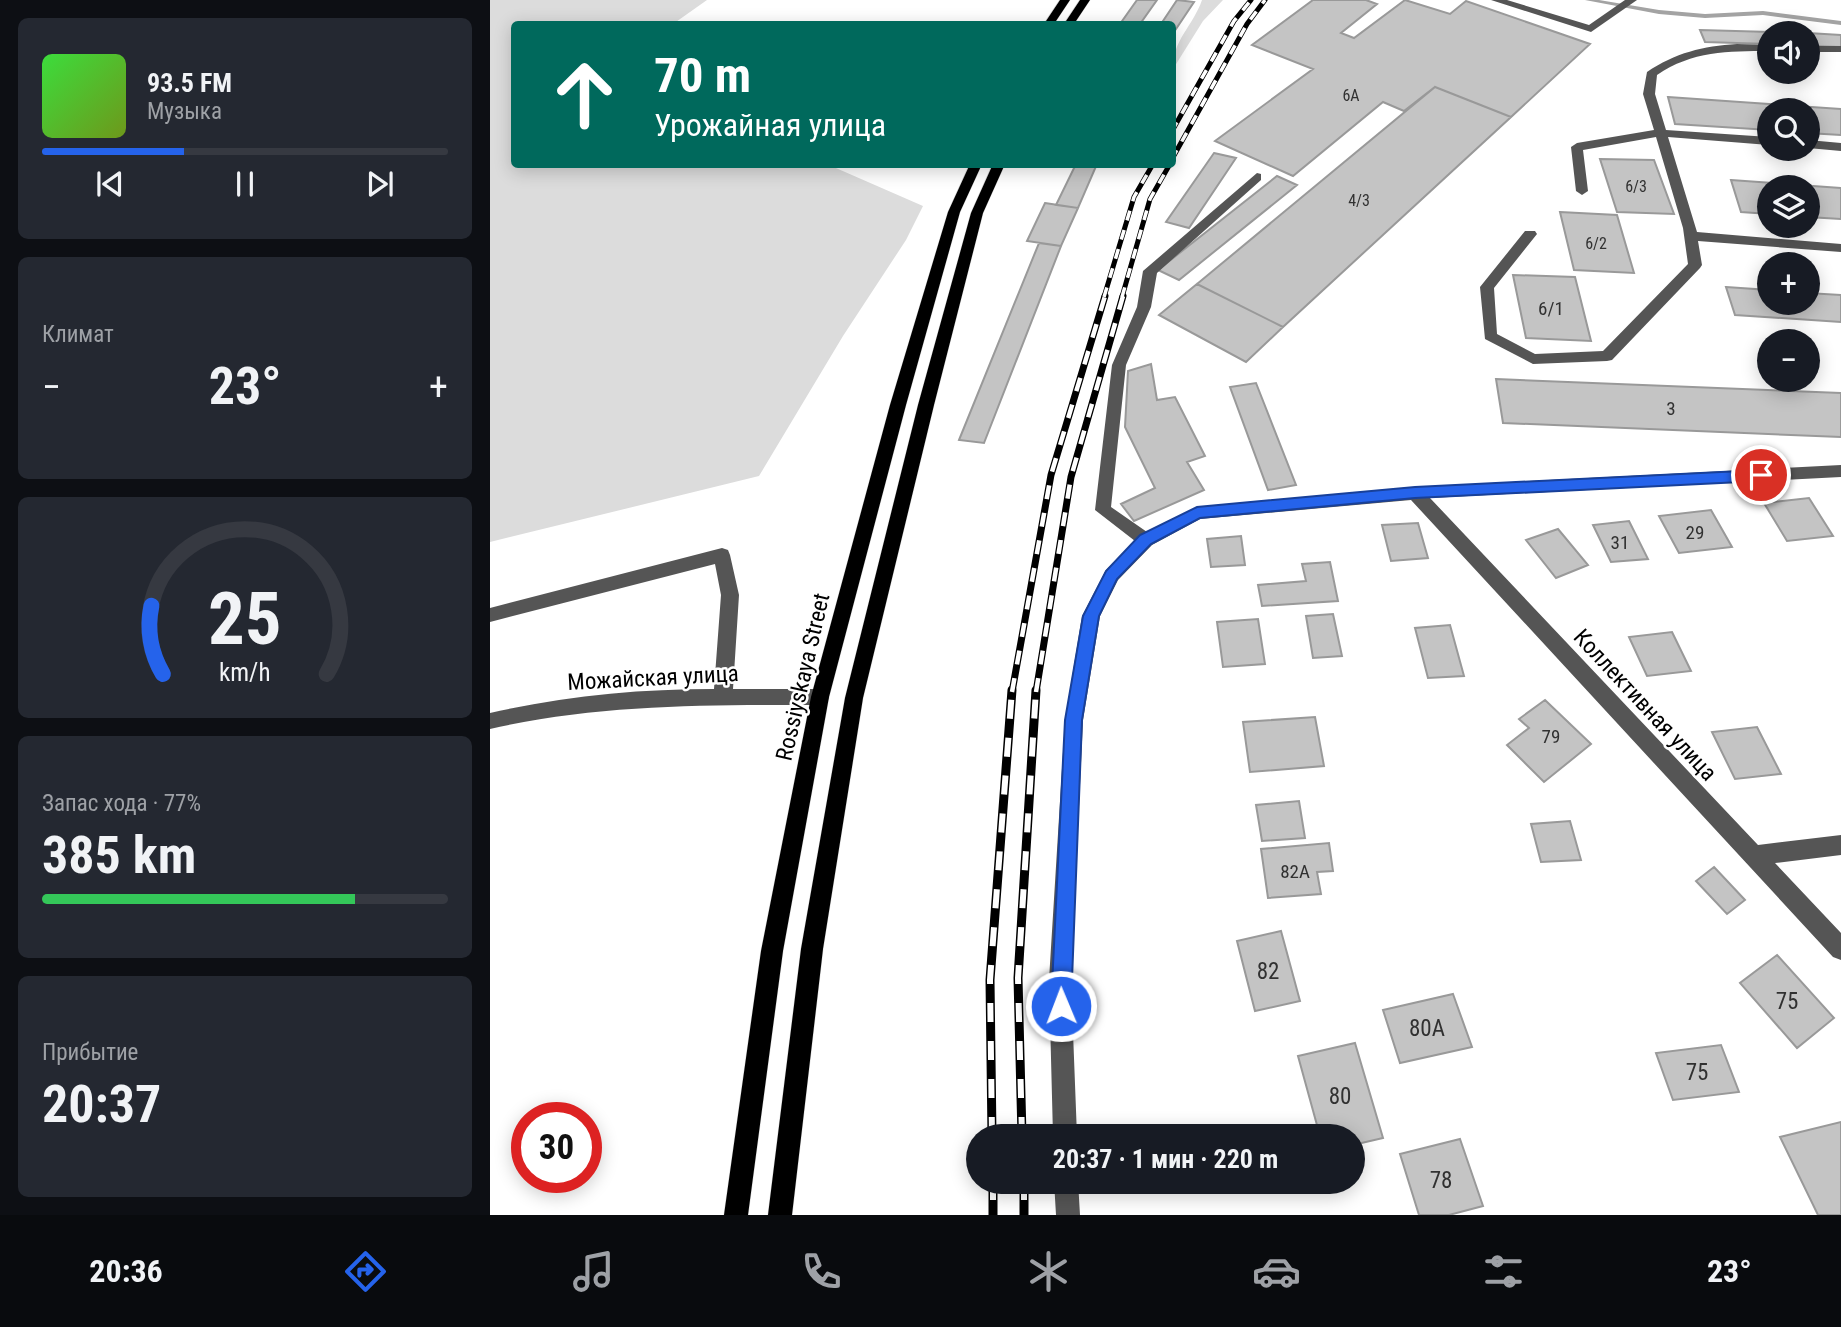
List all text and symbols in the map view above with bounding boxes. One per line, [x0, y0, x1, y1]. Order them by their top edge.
map controls [1757, 21, 1820, 392]
button: sound [1757, 21, 1820, 84]
text: 70 m [654, 47, 751, 104]
icon: ahead [539, 49, 630, 140]
text: 93.5 FM [147, 68, 232, 98]
house number: 6А [1342, 86, 1360, 105]
text: Музыка [147, 98, 222, 125]
button: search [1757, 98, 1820, 161]
text: Урожайная улица [654, 106, 886, 144]
icon: previous [91, 165, 129, 203]
icon: pause [226, 165, 264, 203]
icon: next [361, 165, 399, 203]
button: layers [1757, 175, 1820, 238]
house number: 6/3 [1625, 177, 1647, 196]
house number: 4/3 [1348, 191, 1370, 210]
house number: 6/2 [1585, 234, 1607, 253]
button: + [1757, 252, 1820, 315]
house number: 6/1 [1538, 297, 1564, 320]
text: Климат [42, 321, 114, 348]
button: − [1757, 329, 1820, 392]
text: 23° [209, 356, 281, 417]
text: − [42, 365, 61, 409]
text: + [429, 365, 448, 409]
house number: 3 [1666, 397, 1676, 420]
pin [1731, 445, 1791, 505]
icon: arrive [1742, 456, 1780, 494]
house number: 29 [1686, 521, 1704, 544]
house number: 31 [1611, 531, 1629, 554]
text: 25 [208, 576, 282, 662]
street label: Rossiyskaya Street [771, 591, 835, 763]
street label: Коллективная улица [1568, 624, 1722, 786]
text: km/h [219, 657, 271, 686]
street label: Можайская улица [567, 660, 739, 696]
house number: 79 [1542, 725, 1560, 748]
text: Запас хода · 77% [42, 790, 201, 817]
text: 385 km [42, 825, 196, 886]
house number: 82А [1280, 860, 1310, 883]
house number: 82 [1257, 958, 1279, 985]
position arrow [1024, 969, 1098, 1043]
house number: 75 [1776, 988, 1798, 1015]
house number: 80А [1409, 1015, 1445, 1042]
text: Прибытие [42, 1039, 138, 1066]
house number: 75 [1686, 1059, 1708, 1086]
text: 20:37 [42, 1074, 161, 1135]
house number: 80 [1329, 1083, 1351, 1110]
speed limit sign: 30 [511, 1102, 602, 1193]
text: 20:37 · 1 мин · 220 m [1053, 1144, 1278, 1174]
house number: 78 [1430, 1167, 1452, 1194]
icon: directions [341, 1247, 390, 1296]
icon: music [569, 1247, 618, 1296]
icon: phone [797, 1247, 846, 1296]
icon: climate [1024, 1247, 1073, 1296]
icon: car [1252, 1247, 1301, 1296]
icon: filters [1479, 1247, 1528, 1296]
text: 20:36 [89, 1252, 163, 1290]
text: 23° [1707, 1252, 1752, 1290]

